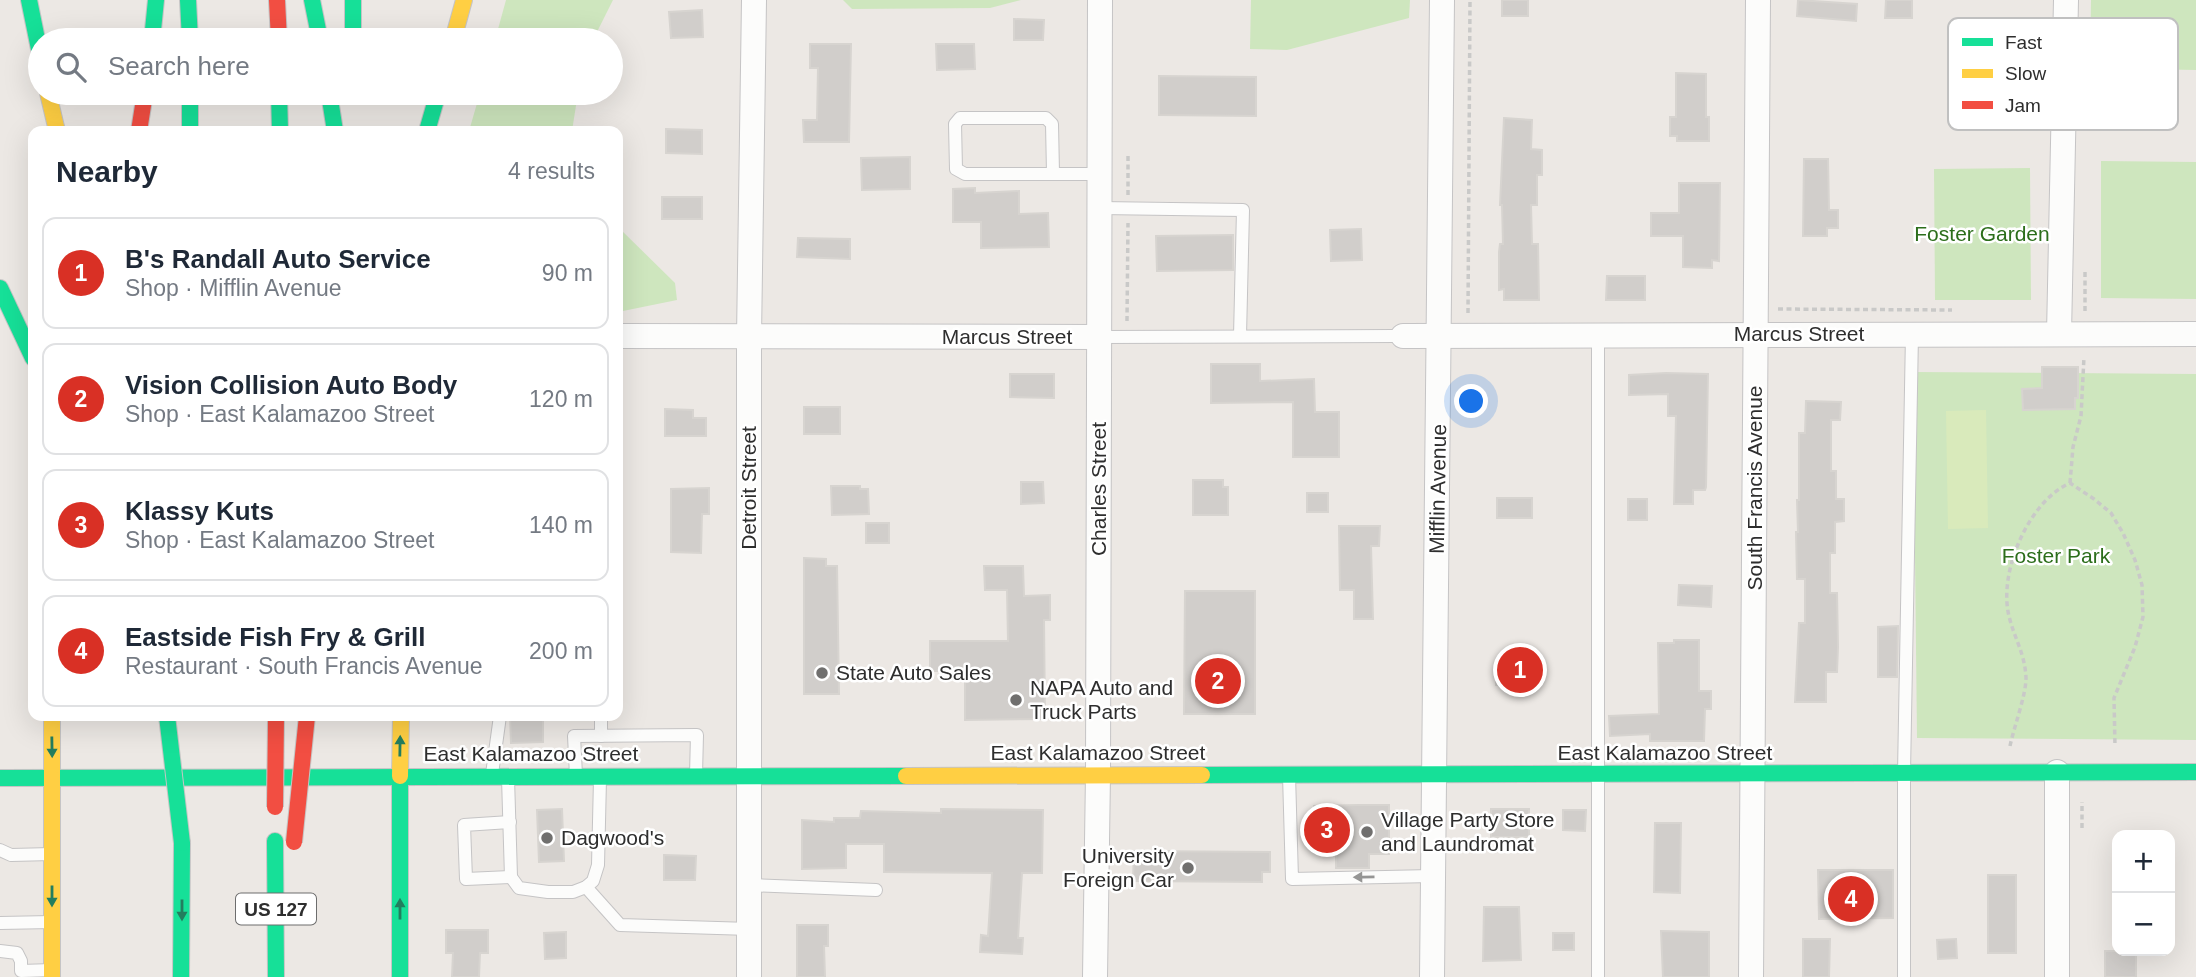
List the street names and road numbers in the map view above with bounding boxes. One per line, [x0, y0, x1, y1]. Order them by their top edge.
street label: Marcus Street [1734, 322, 1865, 345]
street label: Marcus Street [942, 325, 1073, 348]
street label: South Francis Avenue [1743, 385, 1766, 591]
street label: Charles Street [1087, 422, 1110, 556]
street label: Mifflin Avenue [1425, 424, 1450, 554]
street label: Detroit Street [737, 426, 760, 550]
street label: East Kalamazoo Street [991, 741, 1206, 764]
street label: East Kalamazoo Street [1558, 741, 1773, 764]
street label: East Kalamazoo Street [424, 742, 639, 765]
road number: US 127 [236, 894, 316, 925]

